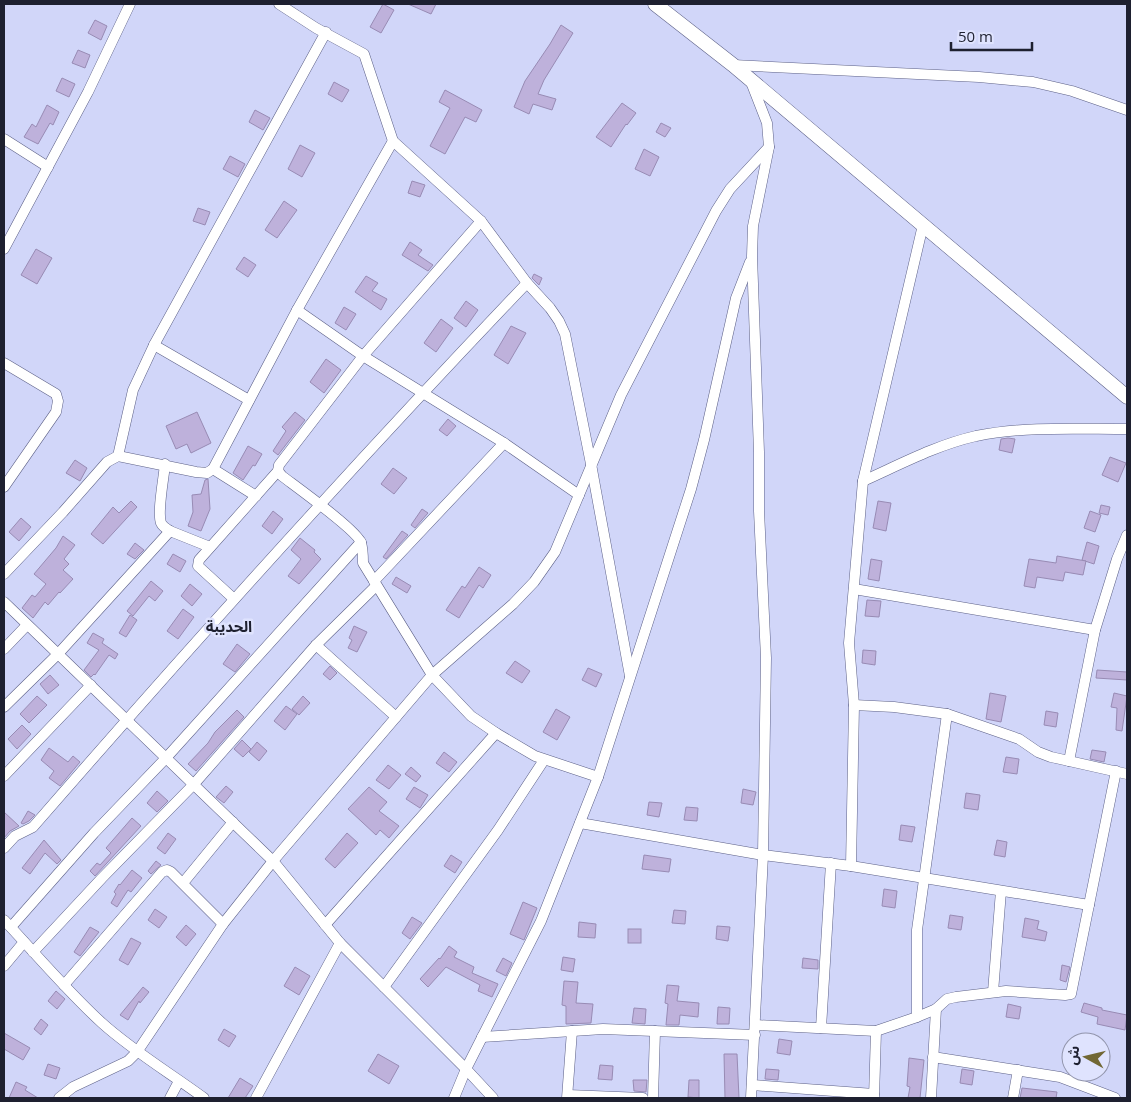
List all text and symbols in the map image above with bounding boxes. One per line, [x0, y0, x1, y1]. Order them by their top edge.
scale bar [951, 20, 1032, 52]
text: 50 m [958, 26, 993, 46]
district label: الحديبة [206, 616, 252, 636]
north arrow [1061, 1032, 1111, 1082]
text: ش [1062, 1044, 1083, 1066]

